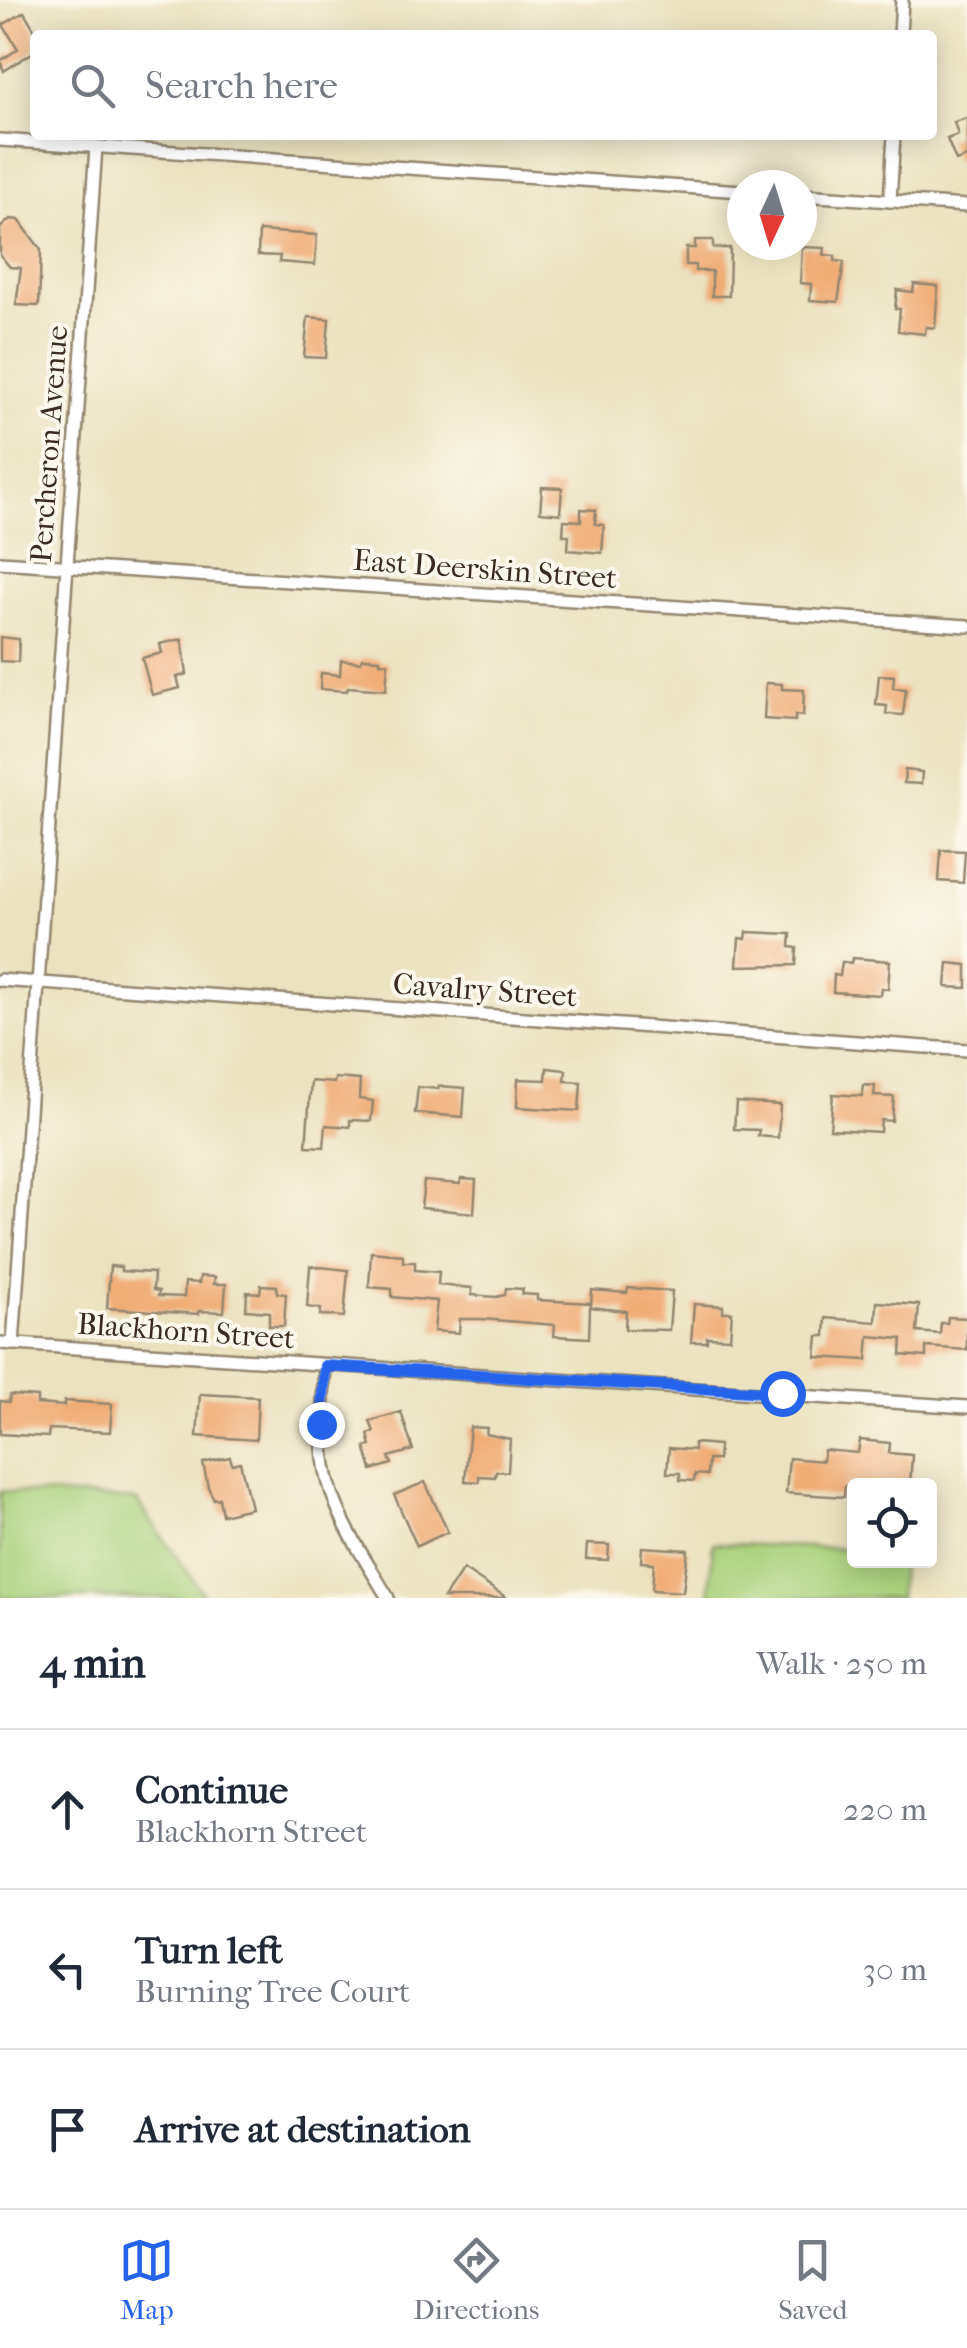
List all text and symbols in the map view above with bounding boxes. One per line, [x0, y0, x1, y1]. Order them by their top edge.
search box [30, 30, 937, 140]
icon: search [65, 58, 120, 113]
text: Search here [145, 63, 338, 108]
north arrow [727, 170, 817, 260]
street label: Percheron Avenue [24, 324, 75, 564]
street label: East Deerskin Street [352, 543, 618, 596]
street label: Cavalry Street [392, 967, 579, 1014]
street label: Blackhorn Street [76, 1306, 296, 1357]
route start [760, 1371, 806, 1417]
route end [299, 1402, 345, 1448]
map controls [847, 1478, 937, 1568]
button: locate [847, 1478, 937, 1568]
text: 4 min [40, 1639, 146, 1688]
text: Walk · 250 m [756, 1645, 927, 1682]
text: Continue [135, 1768, 288, 1813]
icon: ahead [40, 1782, 95, 1837]
text: 220 m [843, 1791, 927, 1828]
text: Blackhorn Street [135, 1813, 367, 1850]
text: Turn left [135, 1928, 283, 1973]
icon: left [40, 1942, 95, 1997]
text: 30 m [863, 1951, 927, 1988]
text: Burning Tree Court [135, 1973, 410, 2010]
icon: arrive [40, 2102, 95, 2157]
text: Arrive at destination [135, 2107, 471, 2152]
tab: Map [119, 2233, 174, 2326]
tab: Directions [413, 2233, 539, 2326]
tab: Saved [778, 2233, 848, 2326]

